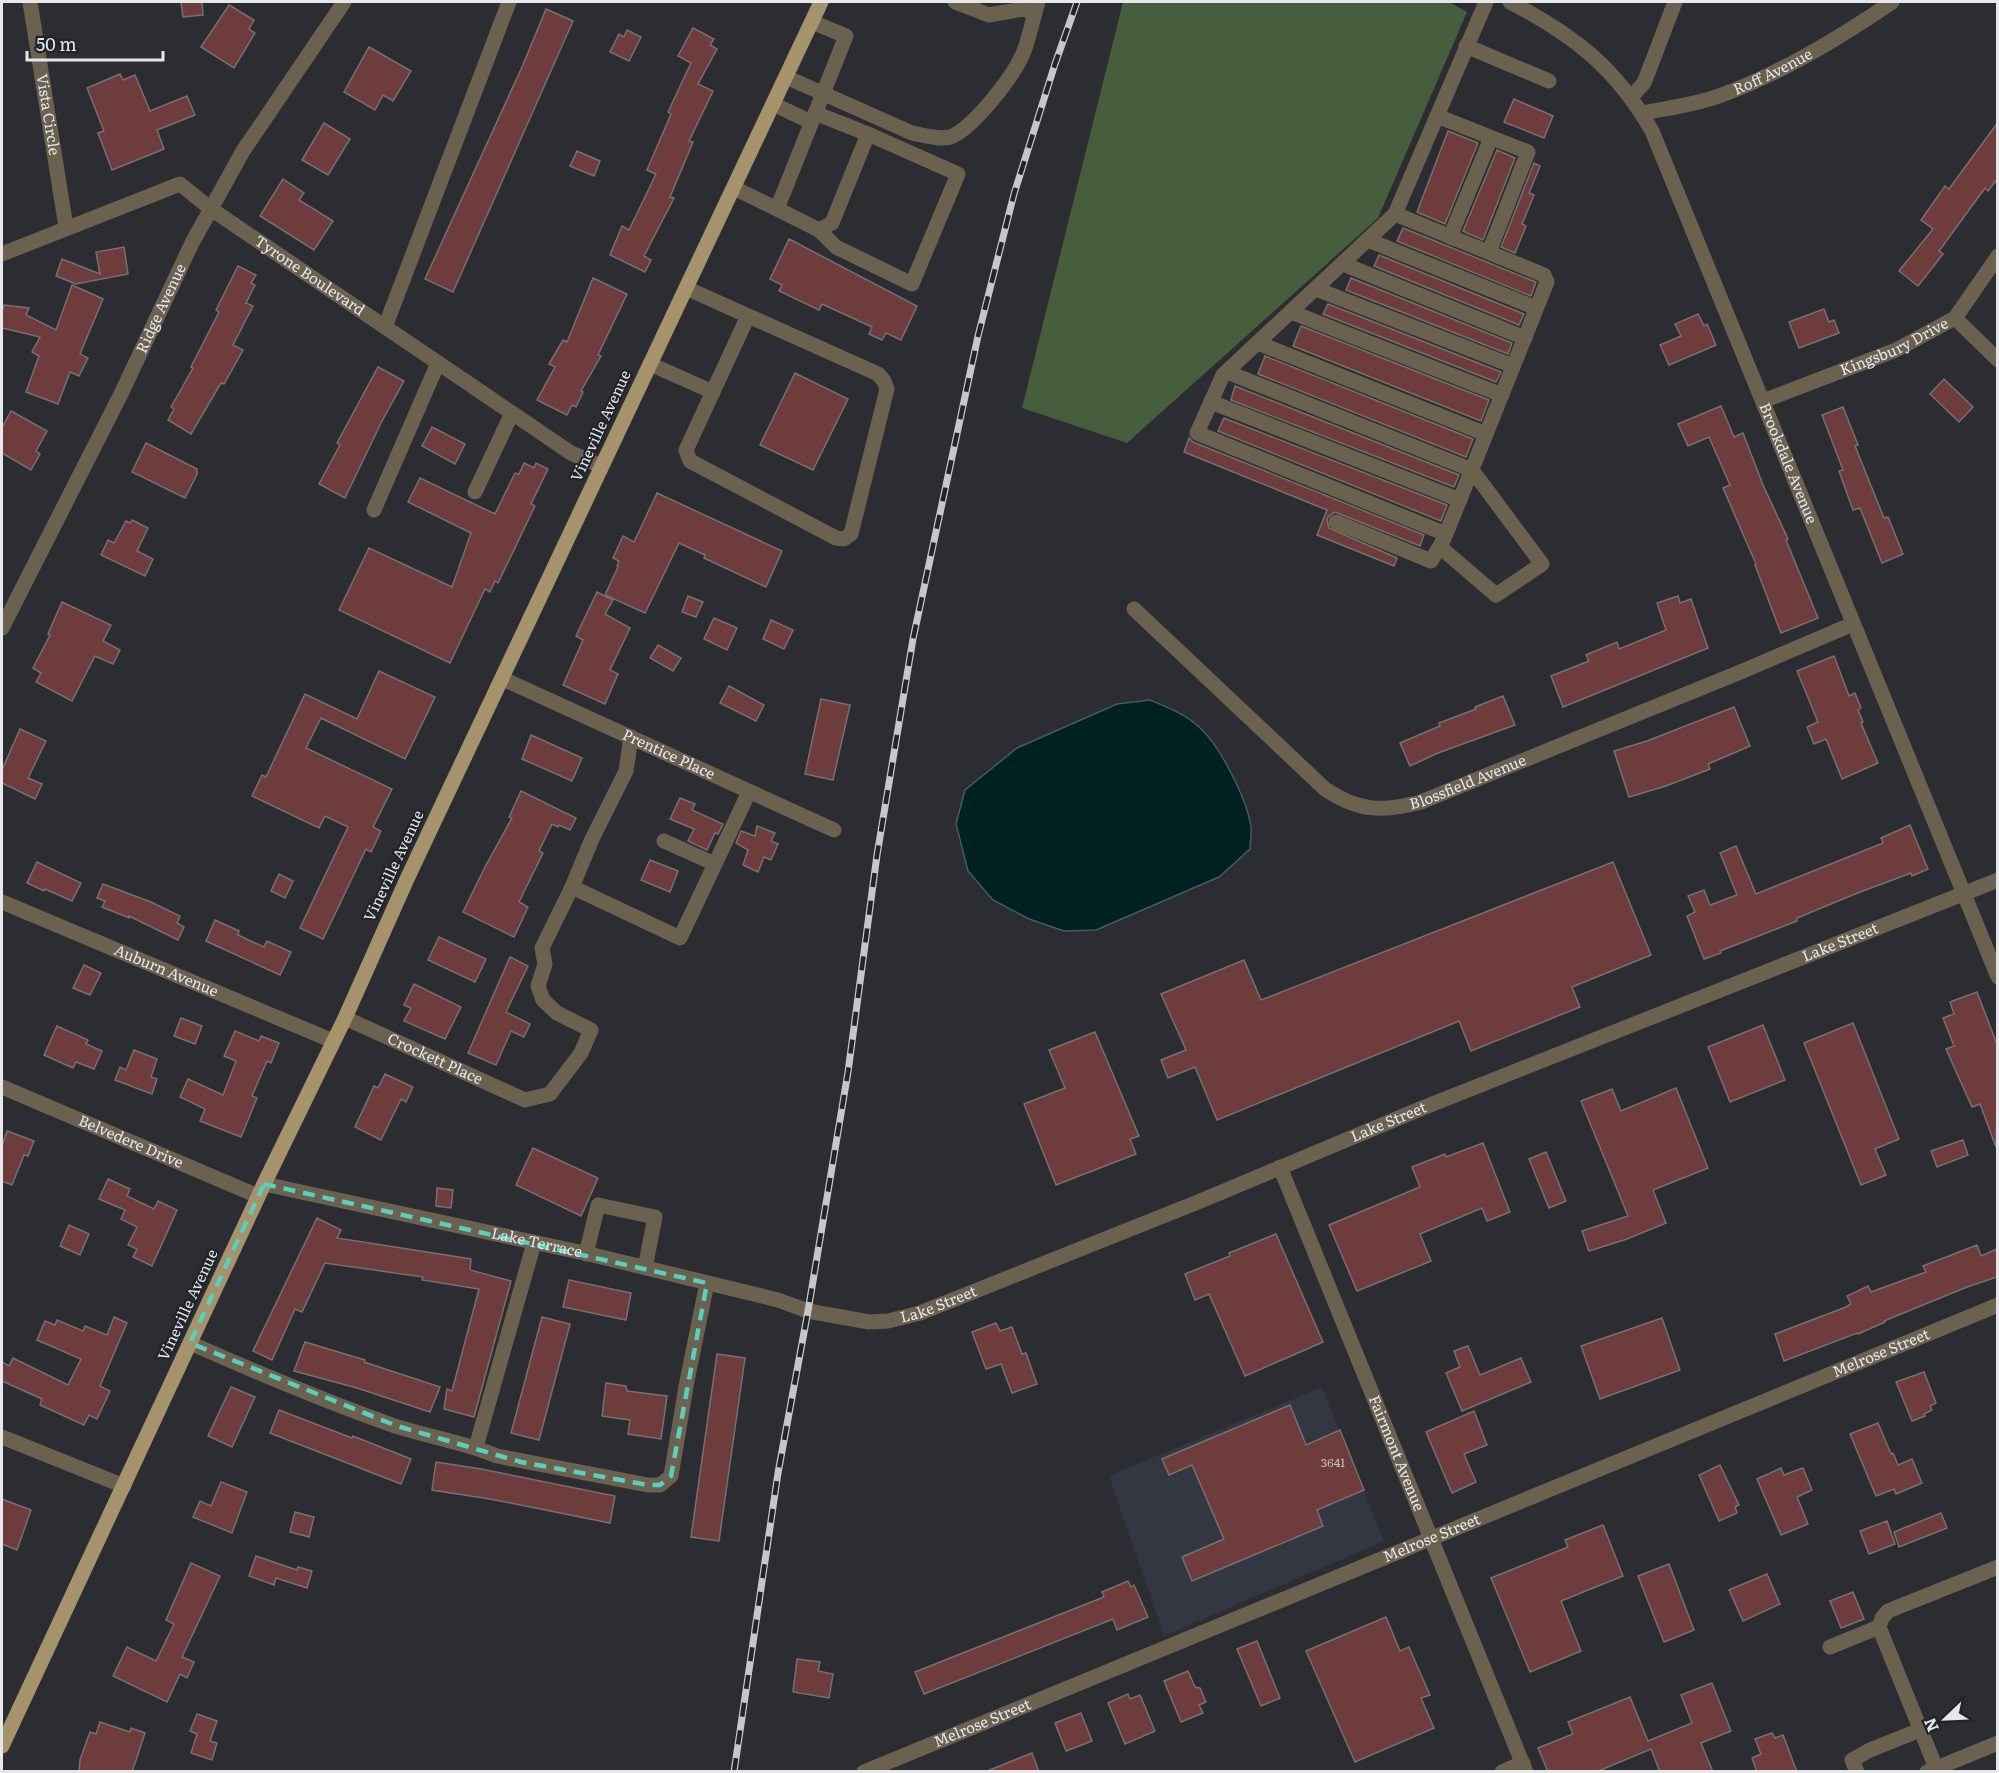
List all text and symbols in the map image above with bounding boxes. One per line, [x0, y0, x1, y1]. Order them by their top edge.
scale bar [27, 24, 164, 62]
text: 50 m [36, 30, 77, 57]
street label: Roff Avenue [1729, 41, 1816, 100]
street label: Vista Circle [32, 72, 67, 157]
street label: Tyrone Boulevard [250, 229, 370, 320]
street label: Ridge Avenue [129, 259, 191, 357]
street label: Kingsbury Drive [1836, 311, 1952, 381]
street label: Vineville Avenue [564, 366, 636, 485]
street label: Brookdale Avenue [1754, 399, 1824, 527]
street label: Prentice Place [619, 722, 720, 784]
street label: Blossfield Avenue [1407, 747, 1529, 814]
street label: Vineville Avenue [357, 806, 429, 925]
street label: Lake Street [1798, 916, 1881, 967]
street label: Auburn Avenue [111, 937, 223, 1002]
street label: Crockett Place [384, 1026, 487, 1089]
street label: Lake Street [1347, 1095, 1430, 1147]
street label: Belvedere Drive [75, 1108, 188, 1173]
street label: Lake Terrace [489, 1220, 585, 1262]
street label: Vineville Avenue [151, 1245, 223, 1364]
street label: Lake Street [897, 1279, 980, 1328]
street label: Melrose Street [1828, 1321, 1933, 1382]
street label: Fairmont Avenue [1364, 1391, 1432, 1514]
house number: 3641 [1321, 1453, 1345, 1471]
street label: Melrose Street [1379, 1506, 1483, 1567]
north arrow [1915, 1689, 1975, 1749]
street label: Melrose Street [930, 1692, 1034, 1752]
text: N [1917, 1714, 1944, 1736]

